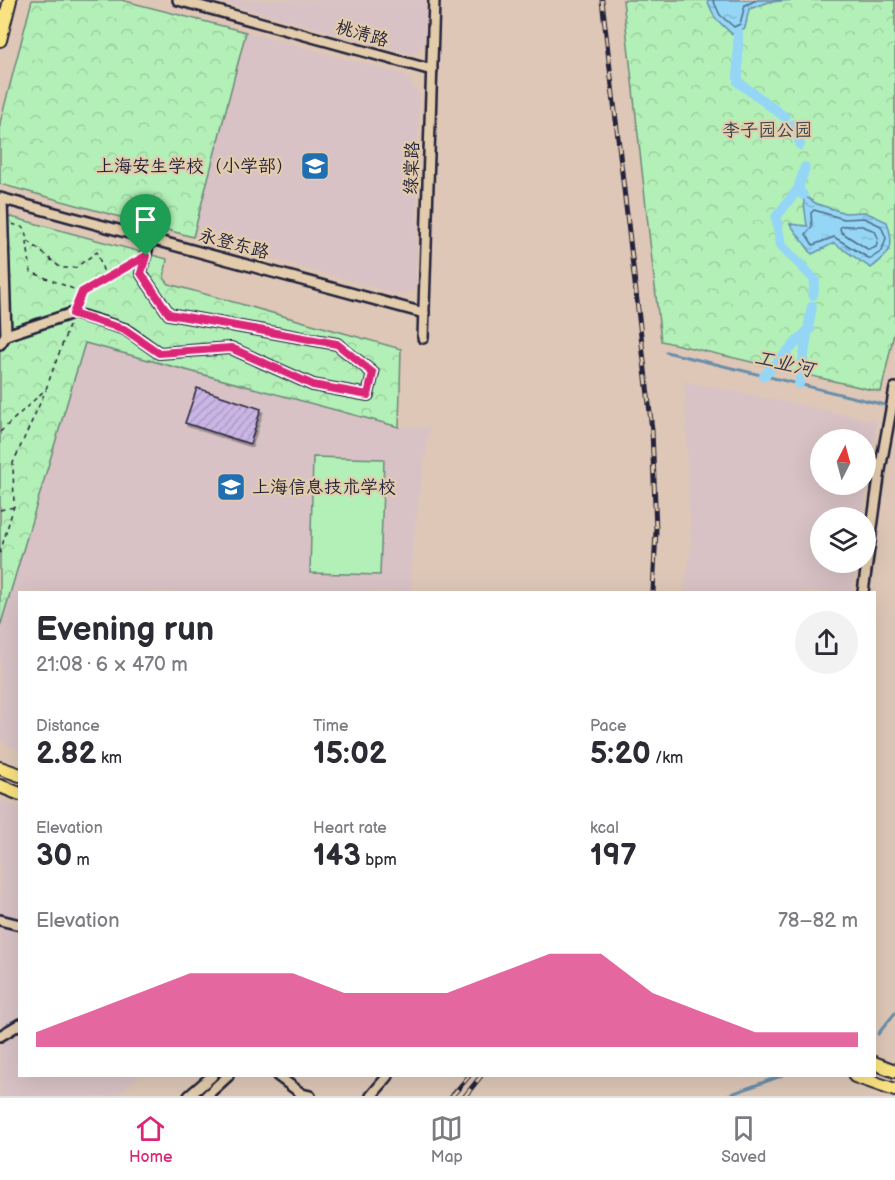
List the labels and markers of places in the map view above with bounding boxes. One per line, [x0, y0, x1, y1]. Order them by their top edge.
school or university icon: 上海安生学校（小学部） [299, 150, 331, 182]
place label: 上海安生学校（小学部） [96, 156, 294, 177]
pin [120, 194, 171, 256]
school or university icon: 上海信息技术学校 [215, 471, 247, 503]
place label: 上海信息技术学校 [252, 477, 396, 498]

